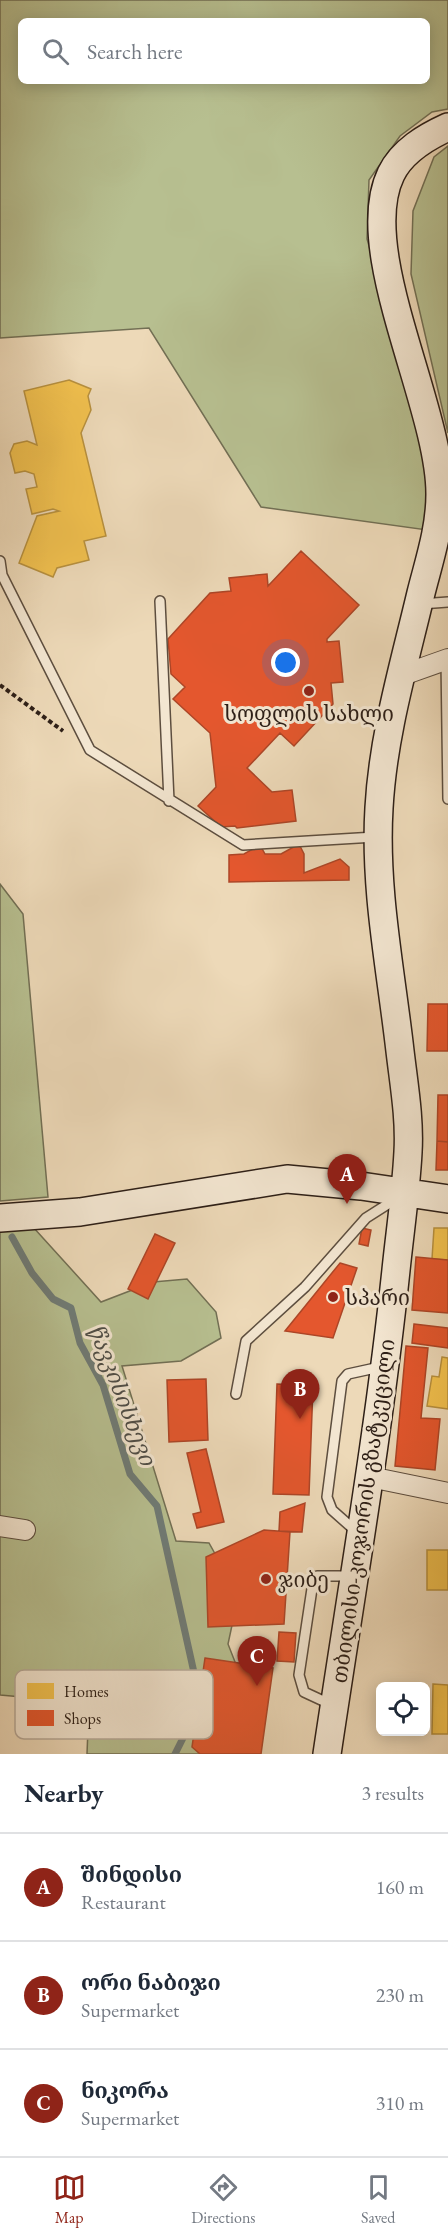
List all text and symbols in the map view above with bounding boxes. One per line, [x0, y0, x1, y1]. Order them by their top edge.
search box [18, 18, 430, 84]
icon: search [39, 35, 72, 68]
text: Search here [87, 37, 182, 66]
your location [271, 648, 300, 677]
marker: სოფლის სახლი [302, 684, 316, 698]
place label: სოფლის სახლი [224, 700, 394, 727]
pin: A [328, 1154, 366, 1204]
place label: სპარი [345, 1284, 410, 1311]
marker: სპარი [326, 1290, 340, 1304]
water label: წავკისისხევი [82, 1320, 163, 1471]
street label: თბილისი-კოჯორის გზატკეცილი [325, 1337, 401, 1685]
pin: B [280, 1370, 320, 1419]
place label: ჯიბე [278, 1566, 329, 1593]
marker: ჯიბე [259, 1572, 273, 1586]
pin: C [238, 1636, 276, 1686]
legend [15, 1670, 213, 1739]
text: Homes [64, 1681, 109, 1702]
map controls [376, 1682, 430, 1736]
button: locate [376, 1682, 430, 1736]
text: Shops [64, 1708, 101, 1729]
text: Nearby [24, 1776, 104, 1810]
text: 3 results [361, 1780, 424, 1806]
text: შინდისი [81, 1860, 182, 1889]
text: A [36, 1874, 51, 1900]
text: 160 m [376, 1874, 424, 1900]
text: Restaurant [81, 1889, 166, 1915]
text: ორი ნაბიჯი [81, 1968, 221, 1997]
text: B [37, 1982, 50, 2008]
text: 230 m [376, 1982, 424, 2008]
text: Supermarket [81, 1997, 179, 2023]
text: ნიკორა [81, 2076, 169, 2105]
text: C [36, 2090, 51, 2116]
text: 310 m [376, 2090, 424, 2116]
text: Supermarket [81, 2105, 179, 2131]
tab: Map [53, 2171, 86, 2228]
tab: Directions [191, 2171, 256, 2228]
tab: Saved [361, 2171, 395, 2228]

